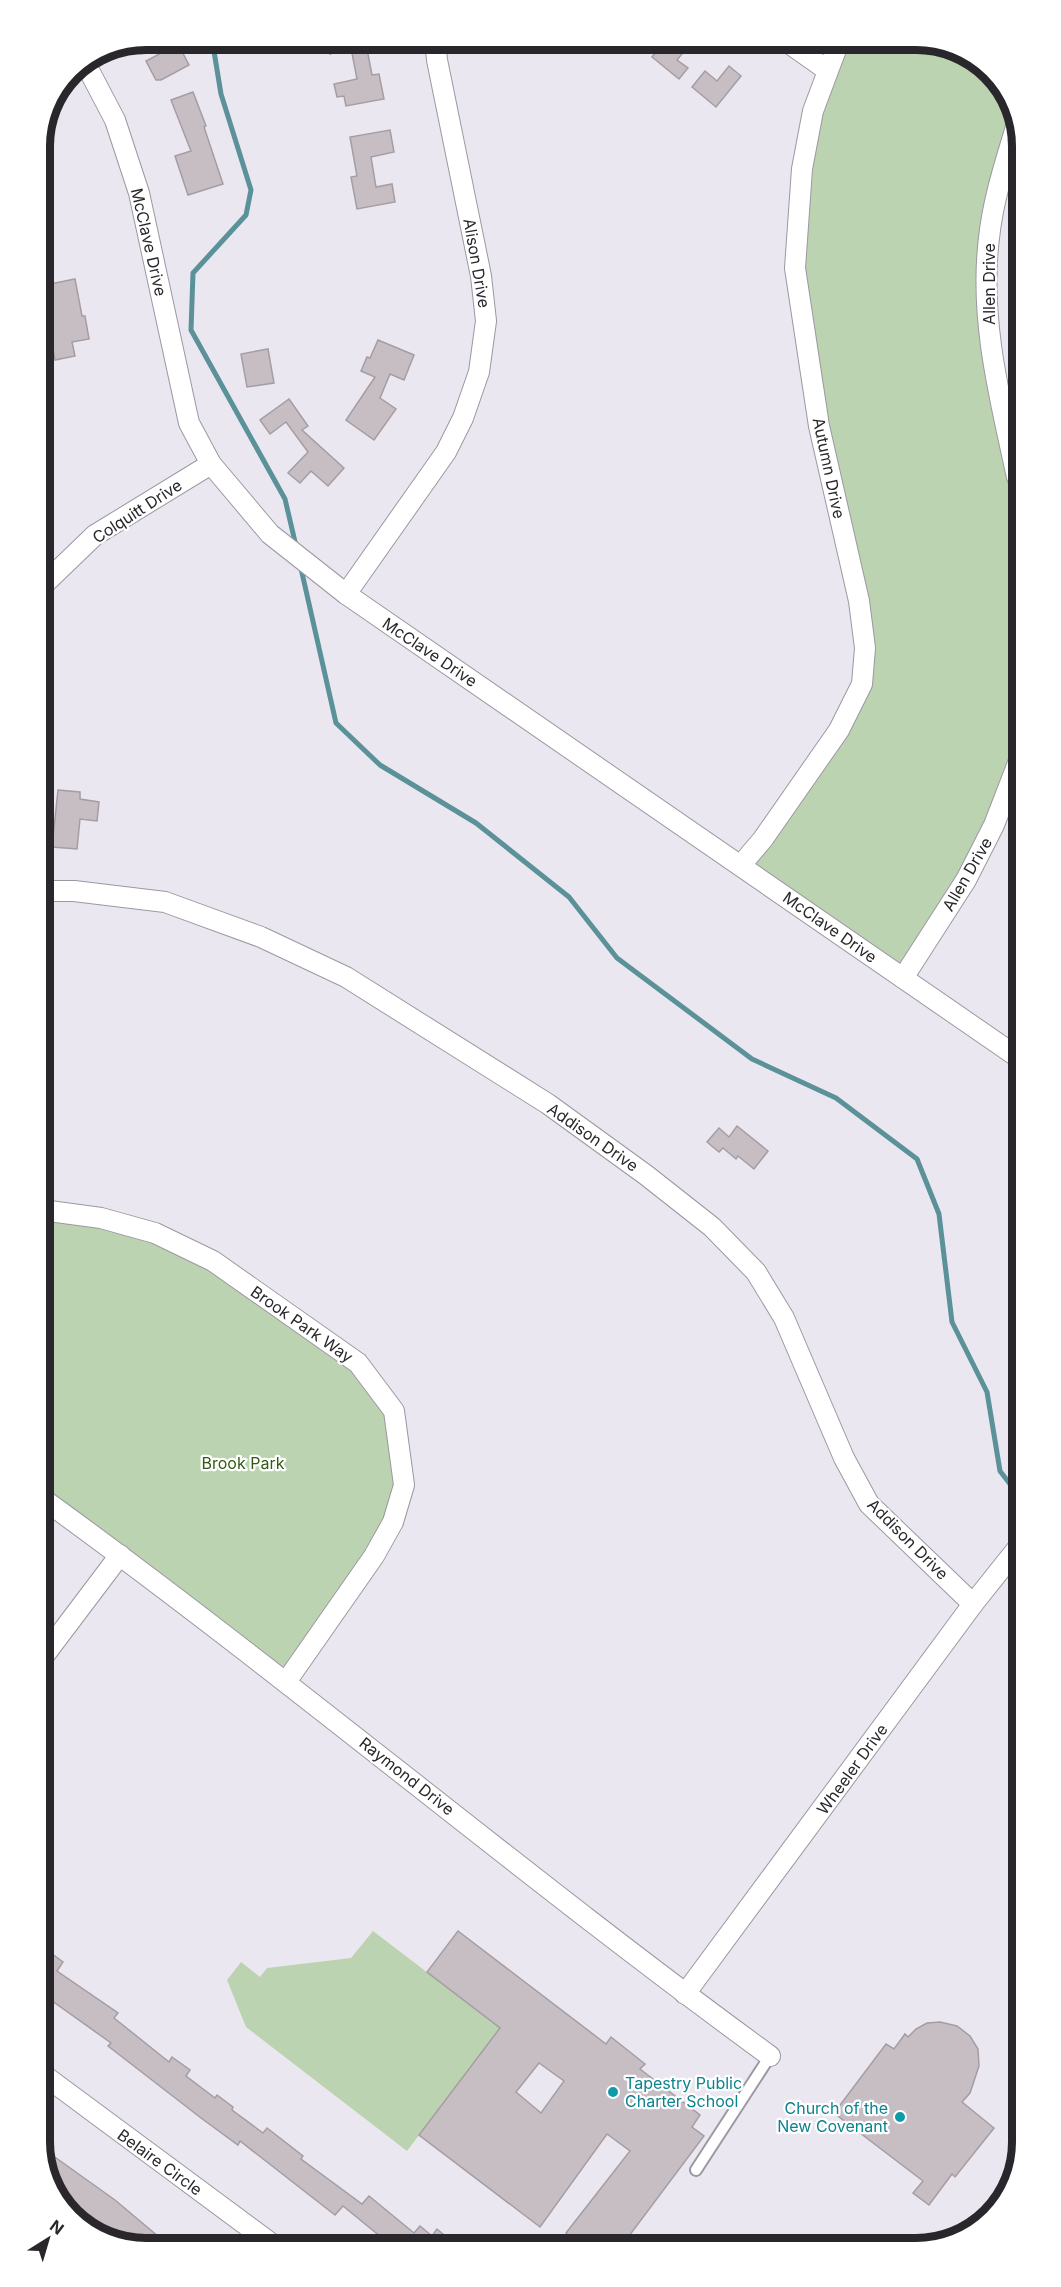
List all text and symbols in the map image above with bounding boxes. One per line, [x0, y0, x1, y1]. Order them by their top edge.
street label: McClave Drive [127, 186, 171, 298]
street label: Alison Drive [459, 217, 495, 309]
street label: Allen Drive [979, 243, 999, 325]
street label: Autumn Drive [809, 416, 849, 520]
street label: Colquitt Drive [89, 475, 185, 547]
street label: McClave Drive [379, 613, 481, 691]
street label: Allen Drive [938, 834, 996, 914]
street label: McClave Drive [779, 887, 881, 967]
street label: Addison Drive [544, 1098, 642, 1176]
street label: Brook Park Way [247, 1281, 357, 1367]
park label: Brook Park [202, 1453, 285, 1473]
street label: Addison Drive [863, 1494, 953, 1584]
street label: Wheeler Drive [812, 1720, 892, 1818]
street label: Raymond Drive [356, 1733, 458, 1819]
place label: Tapestry Public Charter School [625, 2073, 742, 2111]
marker: Tapestry Public Charter School [606, 2085, 620, 2099]
place label: Church of the New Covenant [777, 2098, 888, 2136]
marker: Church of the New Covenant [893, 2110, 907, 2124]
street label: Belaire Circle [114, 2125, 206, 2199]
north arrow [18, 2209, 78, 2269]
text: N [46, 2215, 68, 2239]

